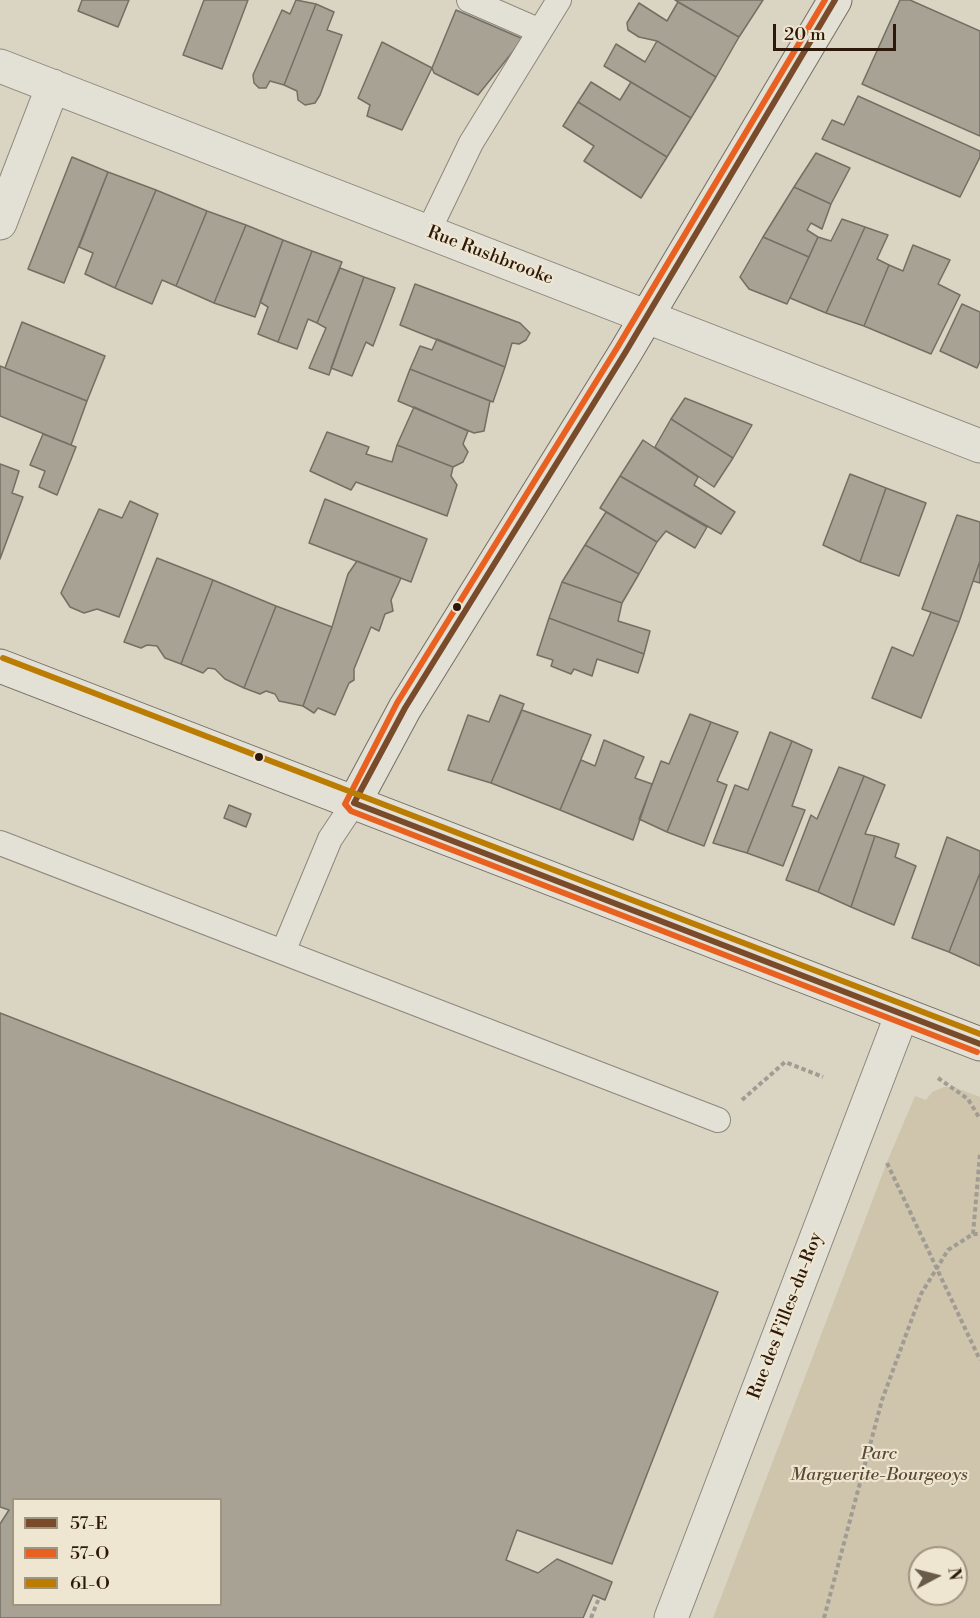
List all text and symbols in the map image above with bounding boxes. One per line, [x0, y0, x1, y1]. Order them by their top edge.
scale bar [776, 12, 899, 50]
text: 20 m [784, 23, 826, 46]
street label: Rue Rushbrooke [424, 222, 556, 290]
unlabelled marker [451, 601, 463, 613]
unlabelled marker [253, 751, 265, 763]
street label: Rue des Filles-du-Roy [744, 1229, 828, 1403]
park label: Parc Marguerite-Bourgeoys [790, 1444, 968, 1486]
legend [12, 1498, 222, 1606]
text: 57-E [70, 1512, 107, 1535]
text: 57-O [70, 1542, 109, 1565]
north arrow [908, 1546, 968, 1606]
text: N [943, 1567, 965, 1582]
text: 61-O [70, 1572, 110, 1595]

